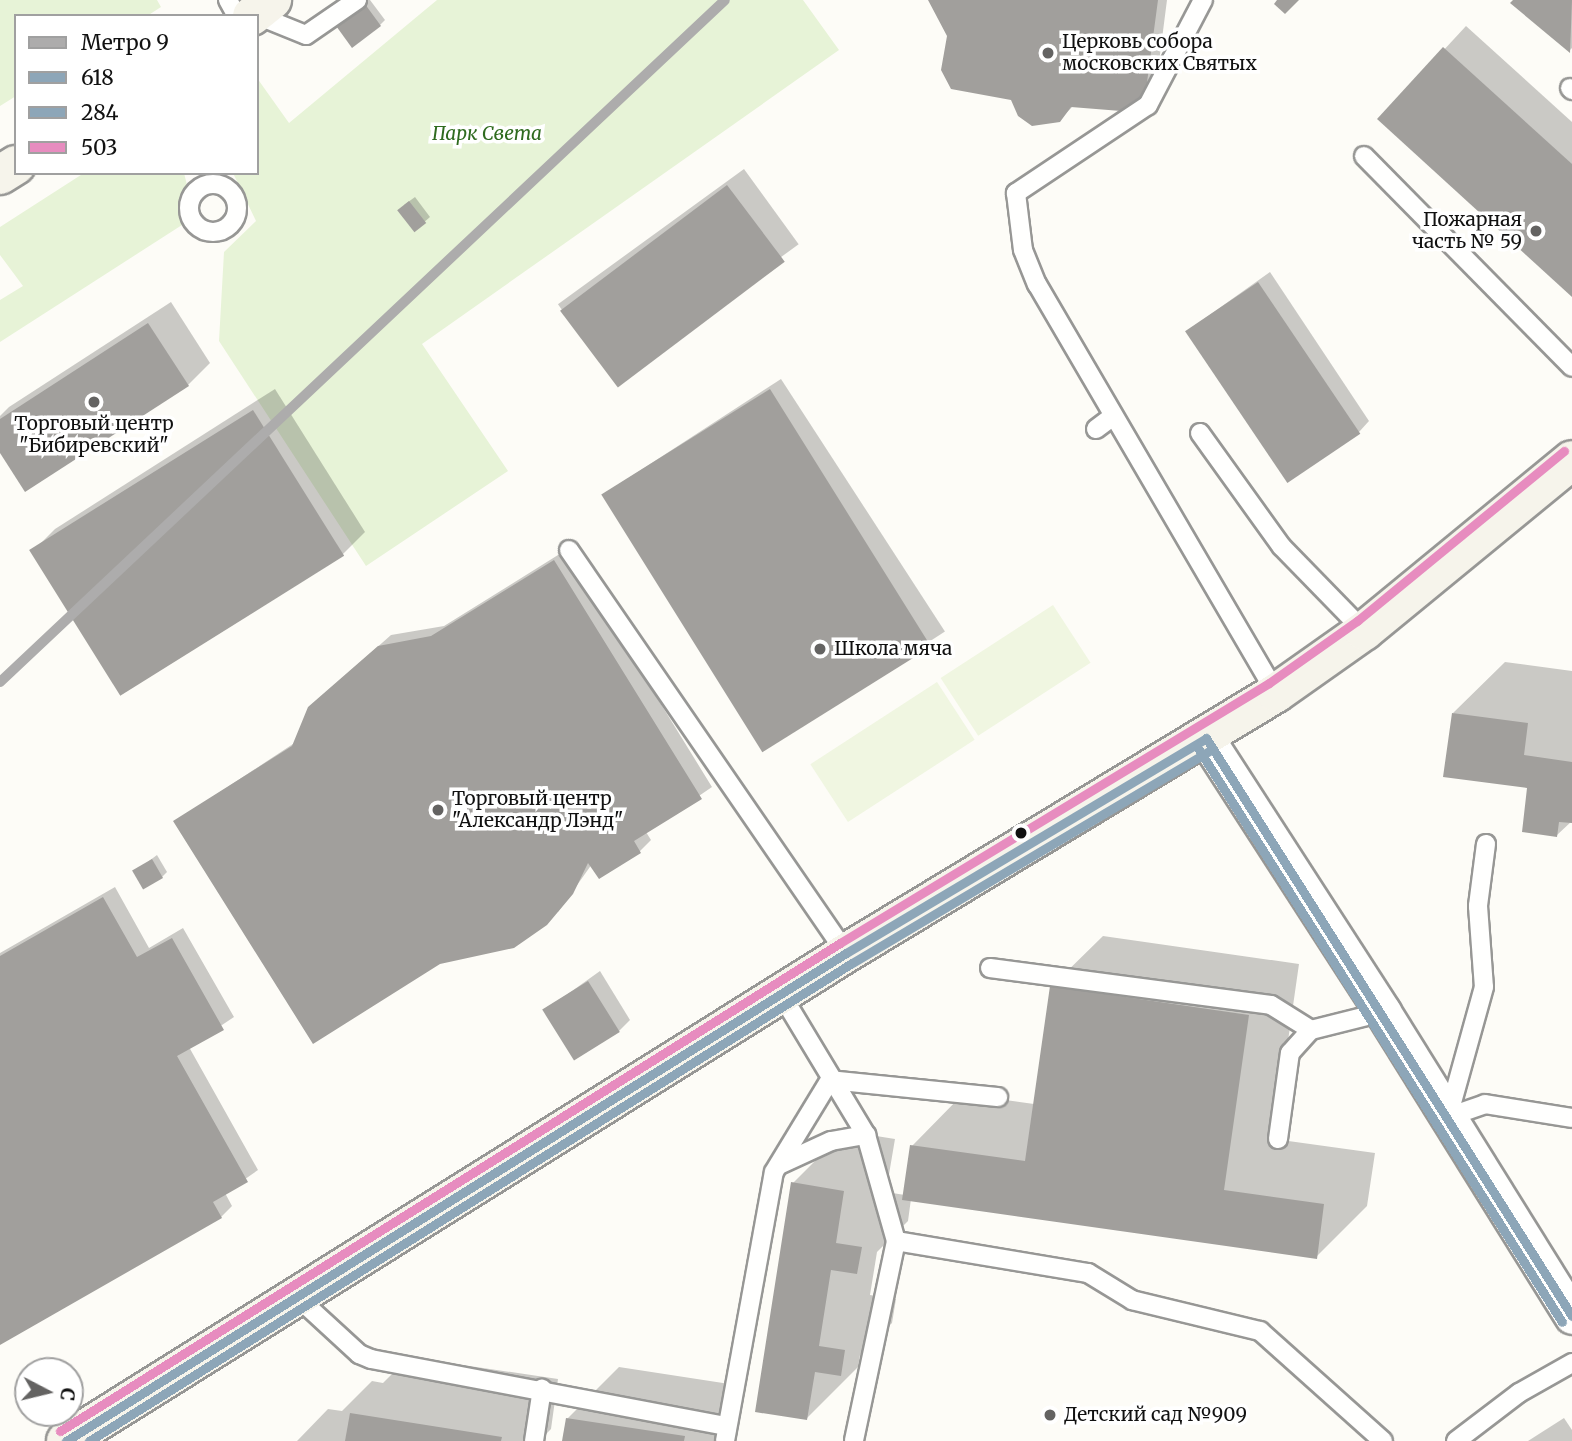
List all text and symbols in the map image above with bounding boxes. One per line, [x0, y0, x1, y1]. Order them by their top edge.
legend [14, 14, 259, 175]
text: Метро 9 [81, 29, 169, 56]
place label: Церковь собора московских Святых [1062, 31, 1257, 75]
marker: Церковь собора московских Святых [1040, 45, 1056, 61]
text: 618 [81, 64, 114, 91]
text: 284 [81, 99, 119, 126]
park label: Парк Света [432, 123, 542, 145]
text: 503 [81, 134, 118, 161]
place label: Пожарная часть № 59 [1412, 209, 1522, 253]
marker: Пожарная часть № 59 [1528, 223, 1544, 239]
marker: Торговый центр "Бибиревский" [86, 394, 102, 410]
place label: Торговый центр "Бибиревский" [14, 413, 174, 457]
place label: Школа мяча [834, 638, 952, 660]
marker: Школа мяча [812, 641, 828, 657]
place label: Торговый центр "Александр Лэнд" [452, 788, 623, 832]
marker: Торговый центр "Александр Лэнд" [430, 802, 446, 818]
unlabelled marker [1014, 826, 1028, 840]
north arrow [14, 1357, 84, 1427]
text: С [55, 1387, 81, 1402]
place label: Детский сад №909 [1064, 1404, 1247, 1426]
marker: Детский сад №909 [1042, 1407, 1058, 1423]

